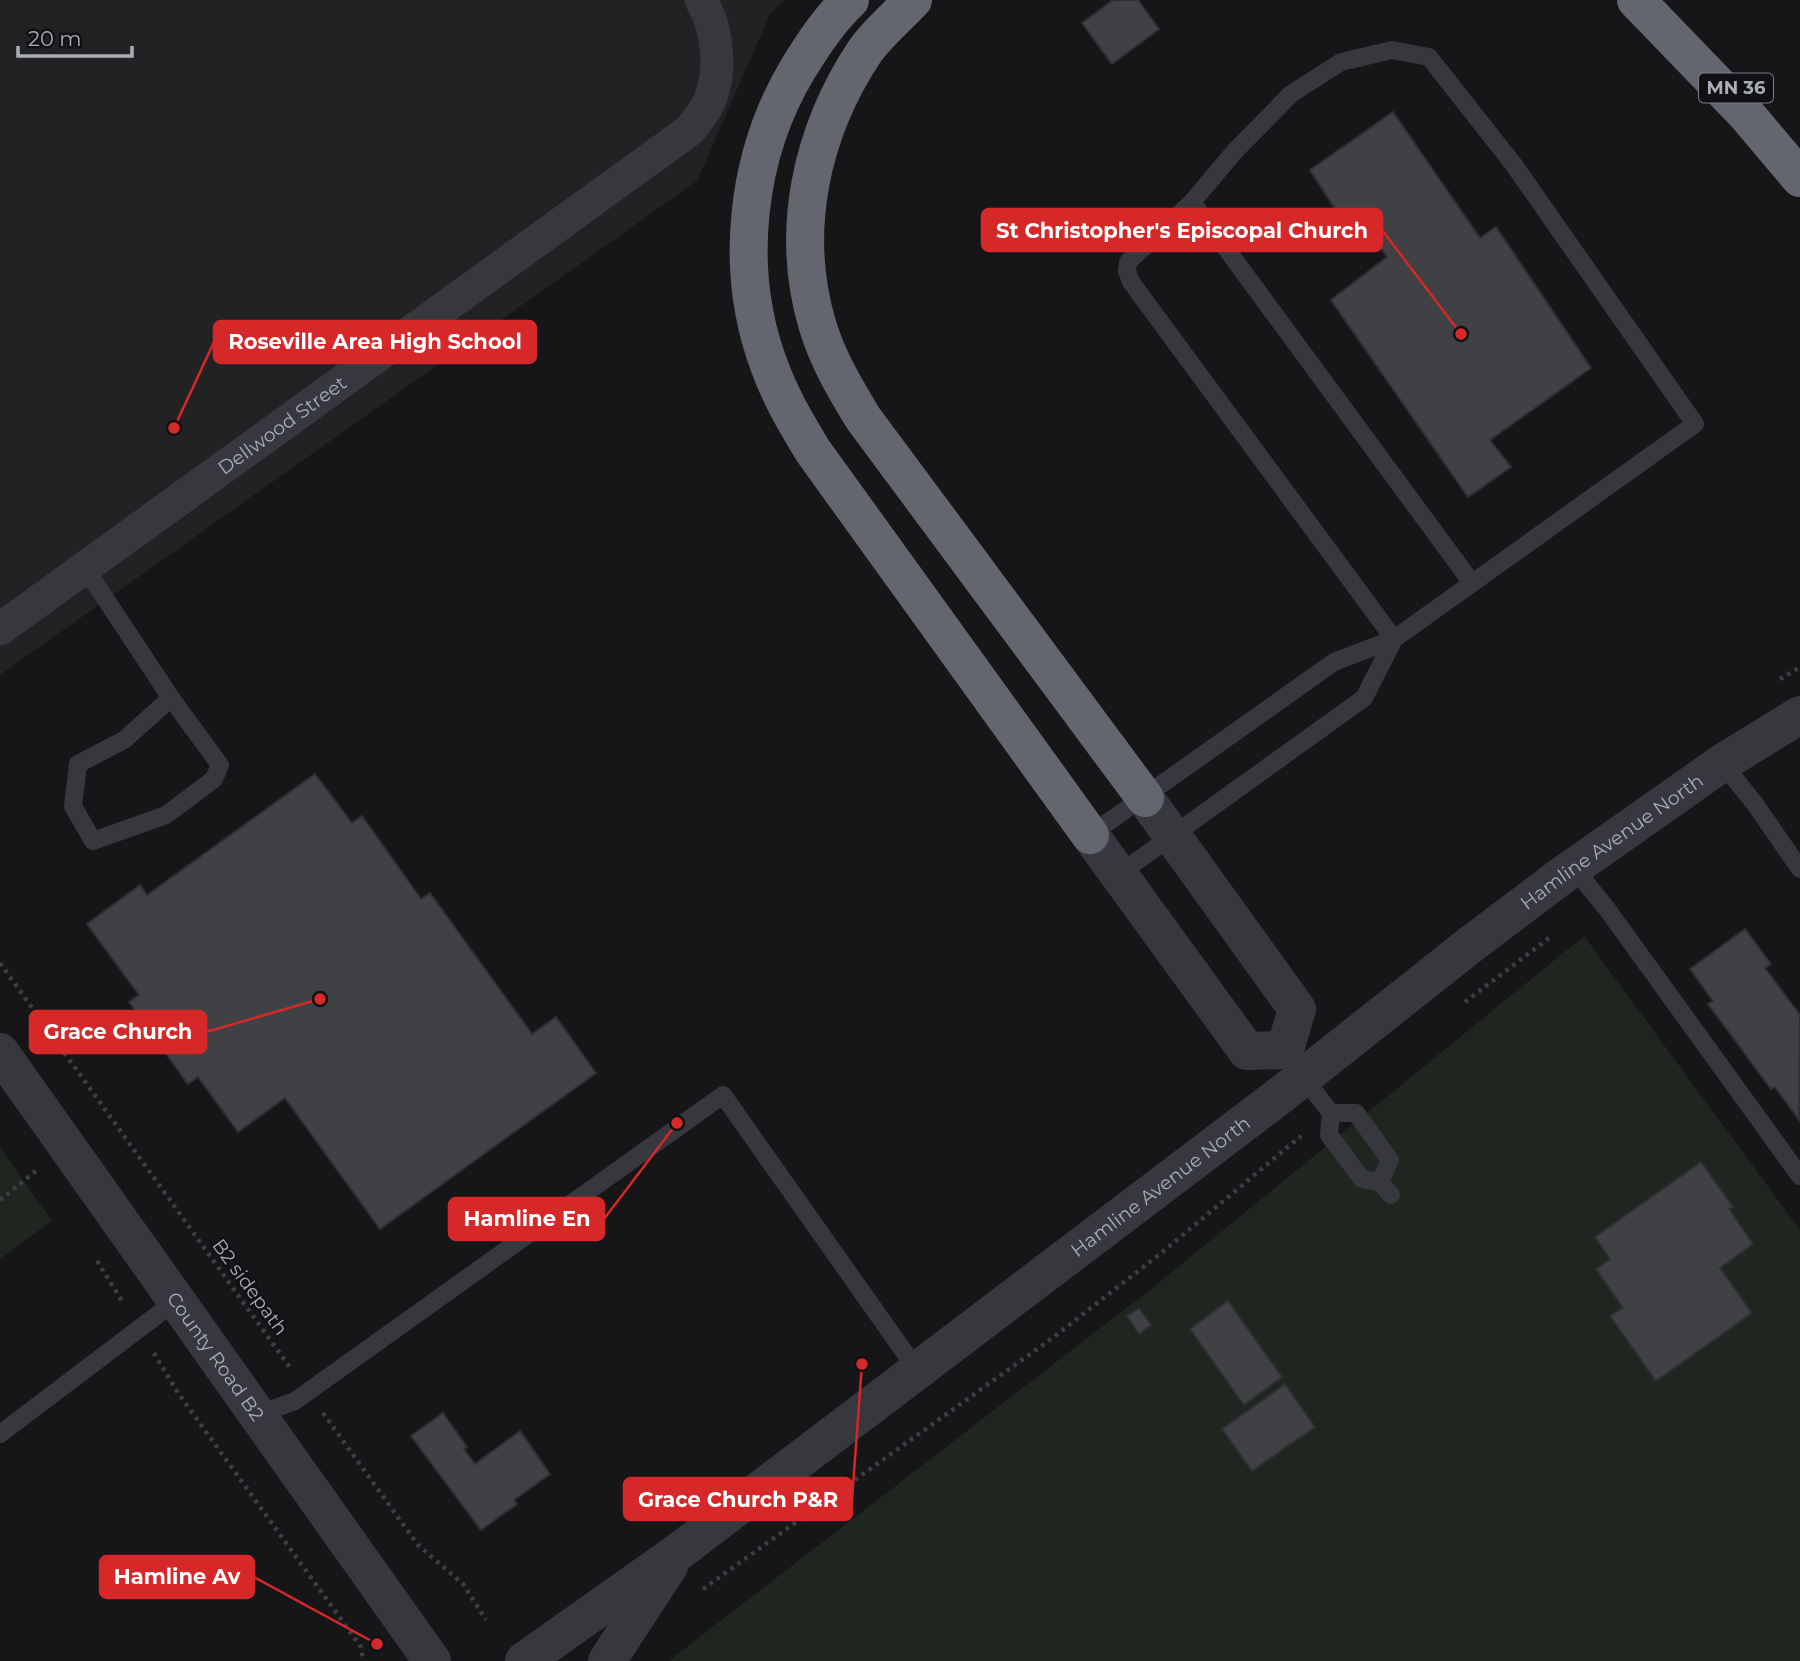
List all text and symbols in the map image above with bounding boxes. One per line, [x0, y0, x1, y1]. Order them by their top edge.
scale bar [18, 14, 131, 58]
text: 20 m [28, 26, 82, 51]
road number: MN 36 [1699, 74, 1773, 102]
callout: St Christopher's Episcopal Church [982, 209, 1382, 251]
text: St Christopher's Episcopal Church [996, 218, 1368, 243]
callout: Roseville Area High School [214, 321, 536, 363]
text: Roseville Area High School [228, 329, 522, 354]
street label: Dellwood Street [213, 371, 351, 479]
street label: Hamline Avenue North [1516, 769, 1707, 914]
callout: Grace Church [30, 1011, 206, 1053]
text: Grace Church [44, 1019, 192, 1044]
street label: Hamline Avenue North [1066, 1111, 1255, 1262]
callout: Hamline En [449, 1198, 604, 1240]
text: Hamline En [464, 1206, 591, 1231]
street label: B2 sidepath [207, 1234, 293, 1340]
street label: County Road B2 [162, 1287, 270, 1425]
callout: Grace Church P&R [624, 1478, 852, 1520]
text: Grace Church P&R [638, 1487, 838, 1512]
callout: Hamline Av [100, 1556, 254, 1598]
text: Hamline Av [114, 1564, 241, 1589]

